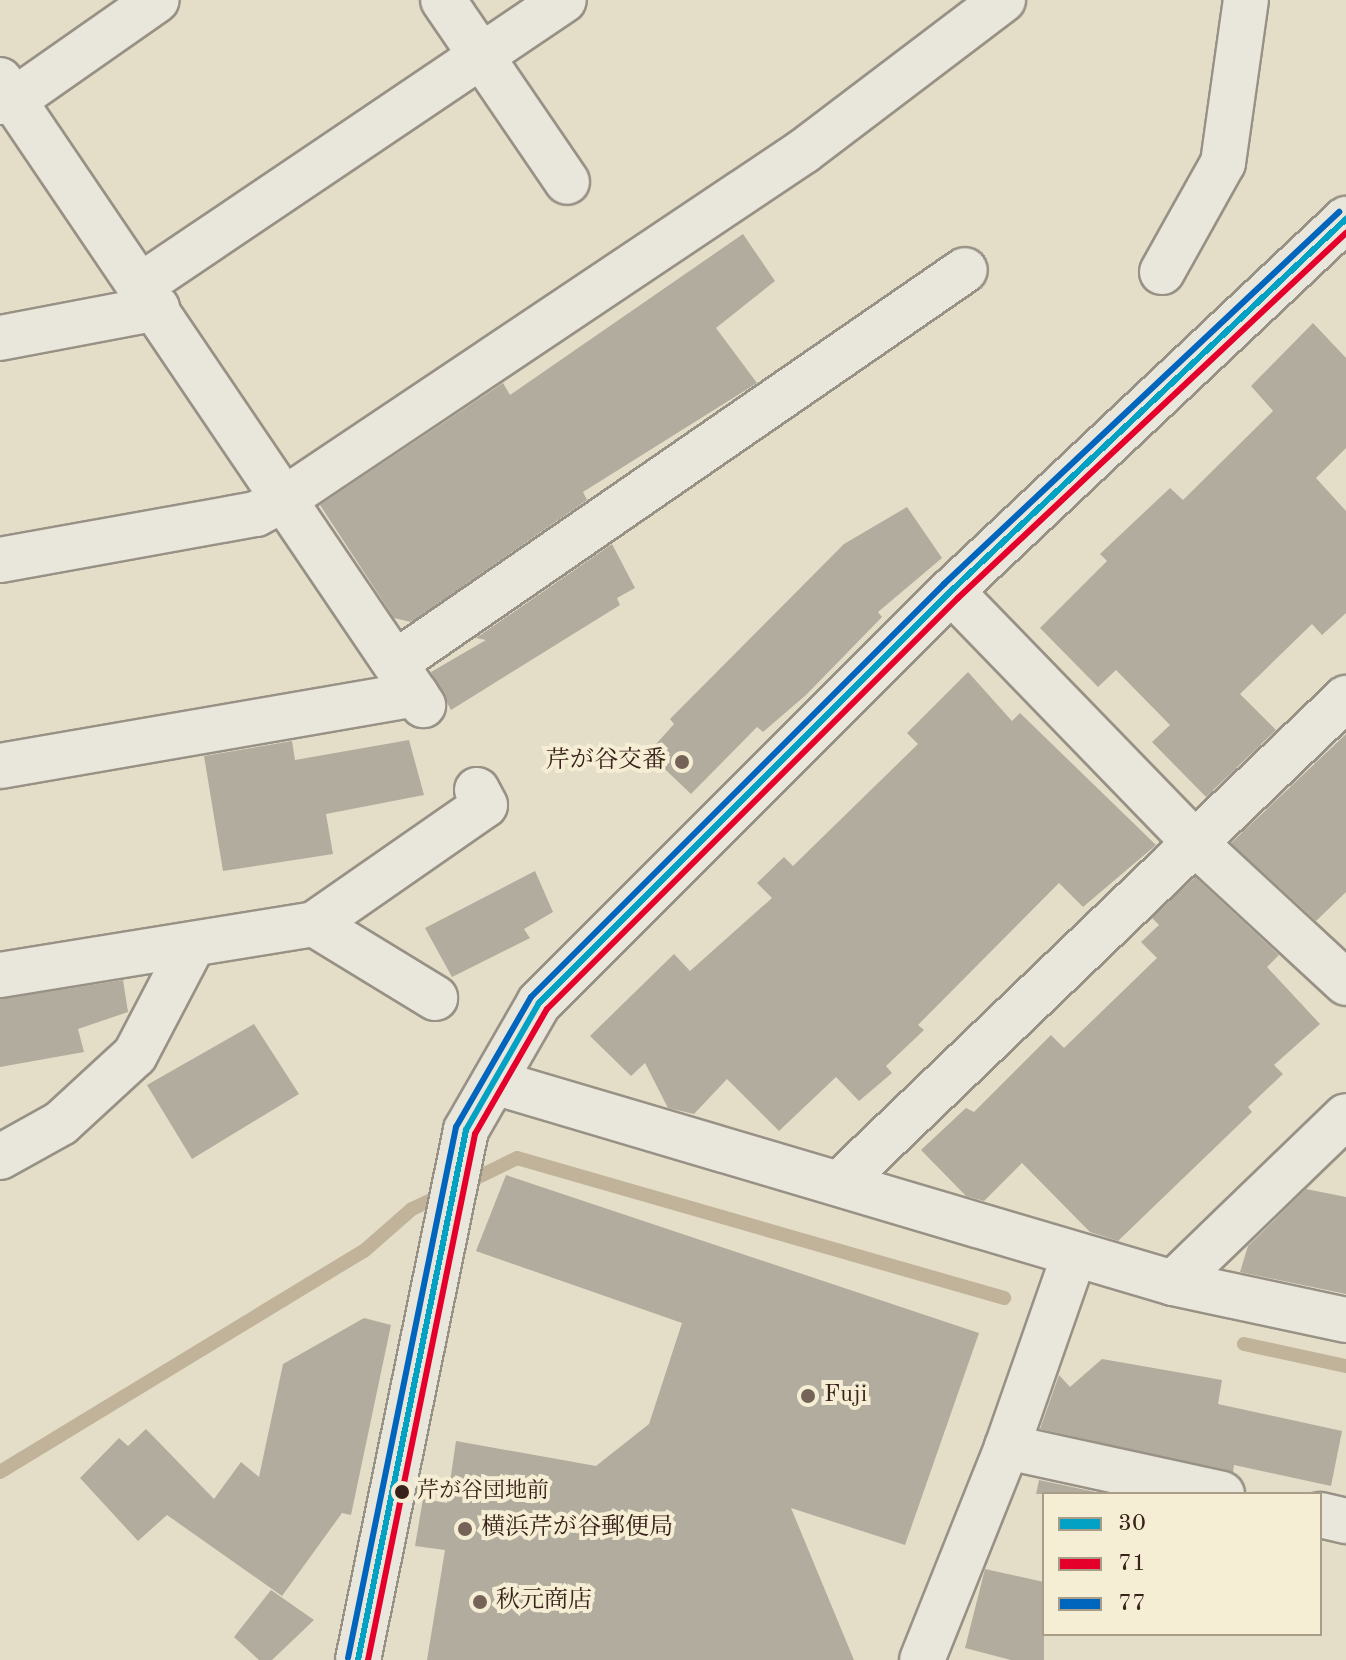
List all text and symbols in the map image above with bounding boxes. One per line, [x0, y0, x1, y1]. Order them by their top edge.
place label: 芹が谷交番 [546, 748, 666, 776]
marker: 芹が谷交番 [673, 753, 691, 771]
place label: Fuji [824, 1382, 867, 1410]
marker: Fuji [799, 1387, 817, 1405]
place label: 芹が谷団地前 [417, 1479, 549, 1505]
marker: 芹が谷団地前 [394, 1484, 410, 1500]
legend [1042, 1492, 1322, 1636]
text: 30 [1118, 1512, 1146, 1536]
place label: 横浜芹が谷郵便局 [481, 1515, 673, 1543]
marker: 横浜芹が谷郵便局 [456, 1520, 474, 1538]
text: 71 [1118, 1552, 1146, 1576]
place label: 秋元商店 [496, 1588, 592, 1616]
text: 77 [1118, 1592, 1146, 1616]
marker: 秋元商店 [471, 1593, 489, 1611]

